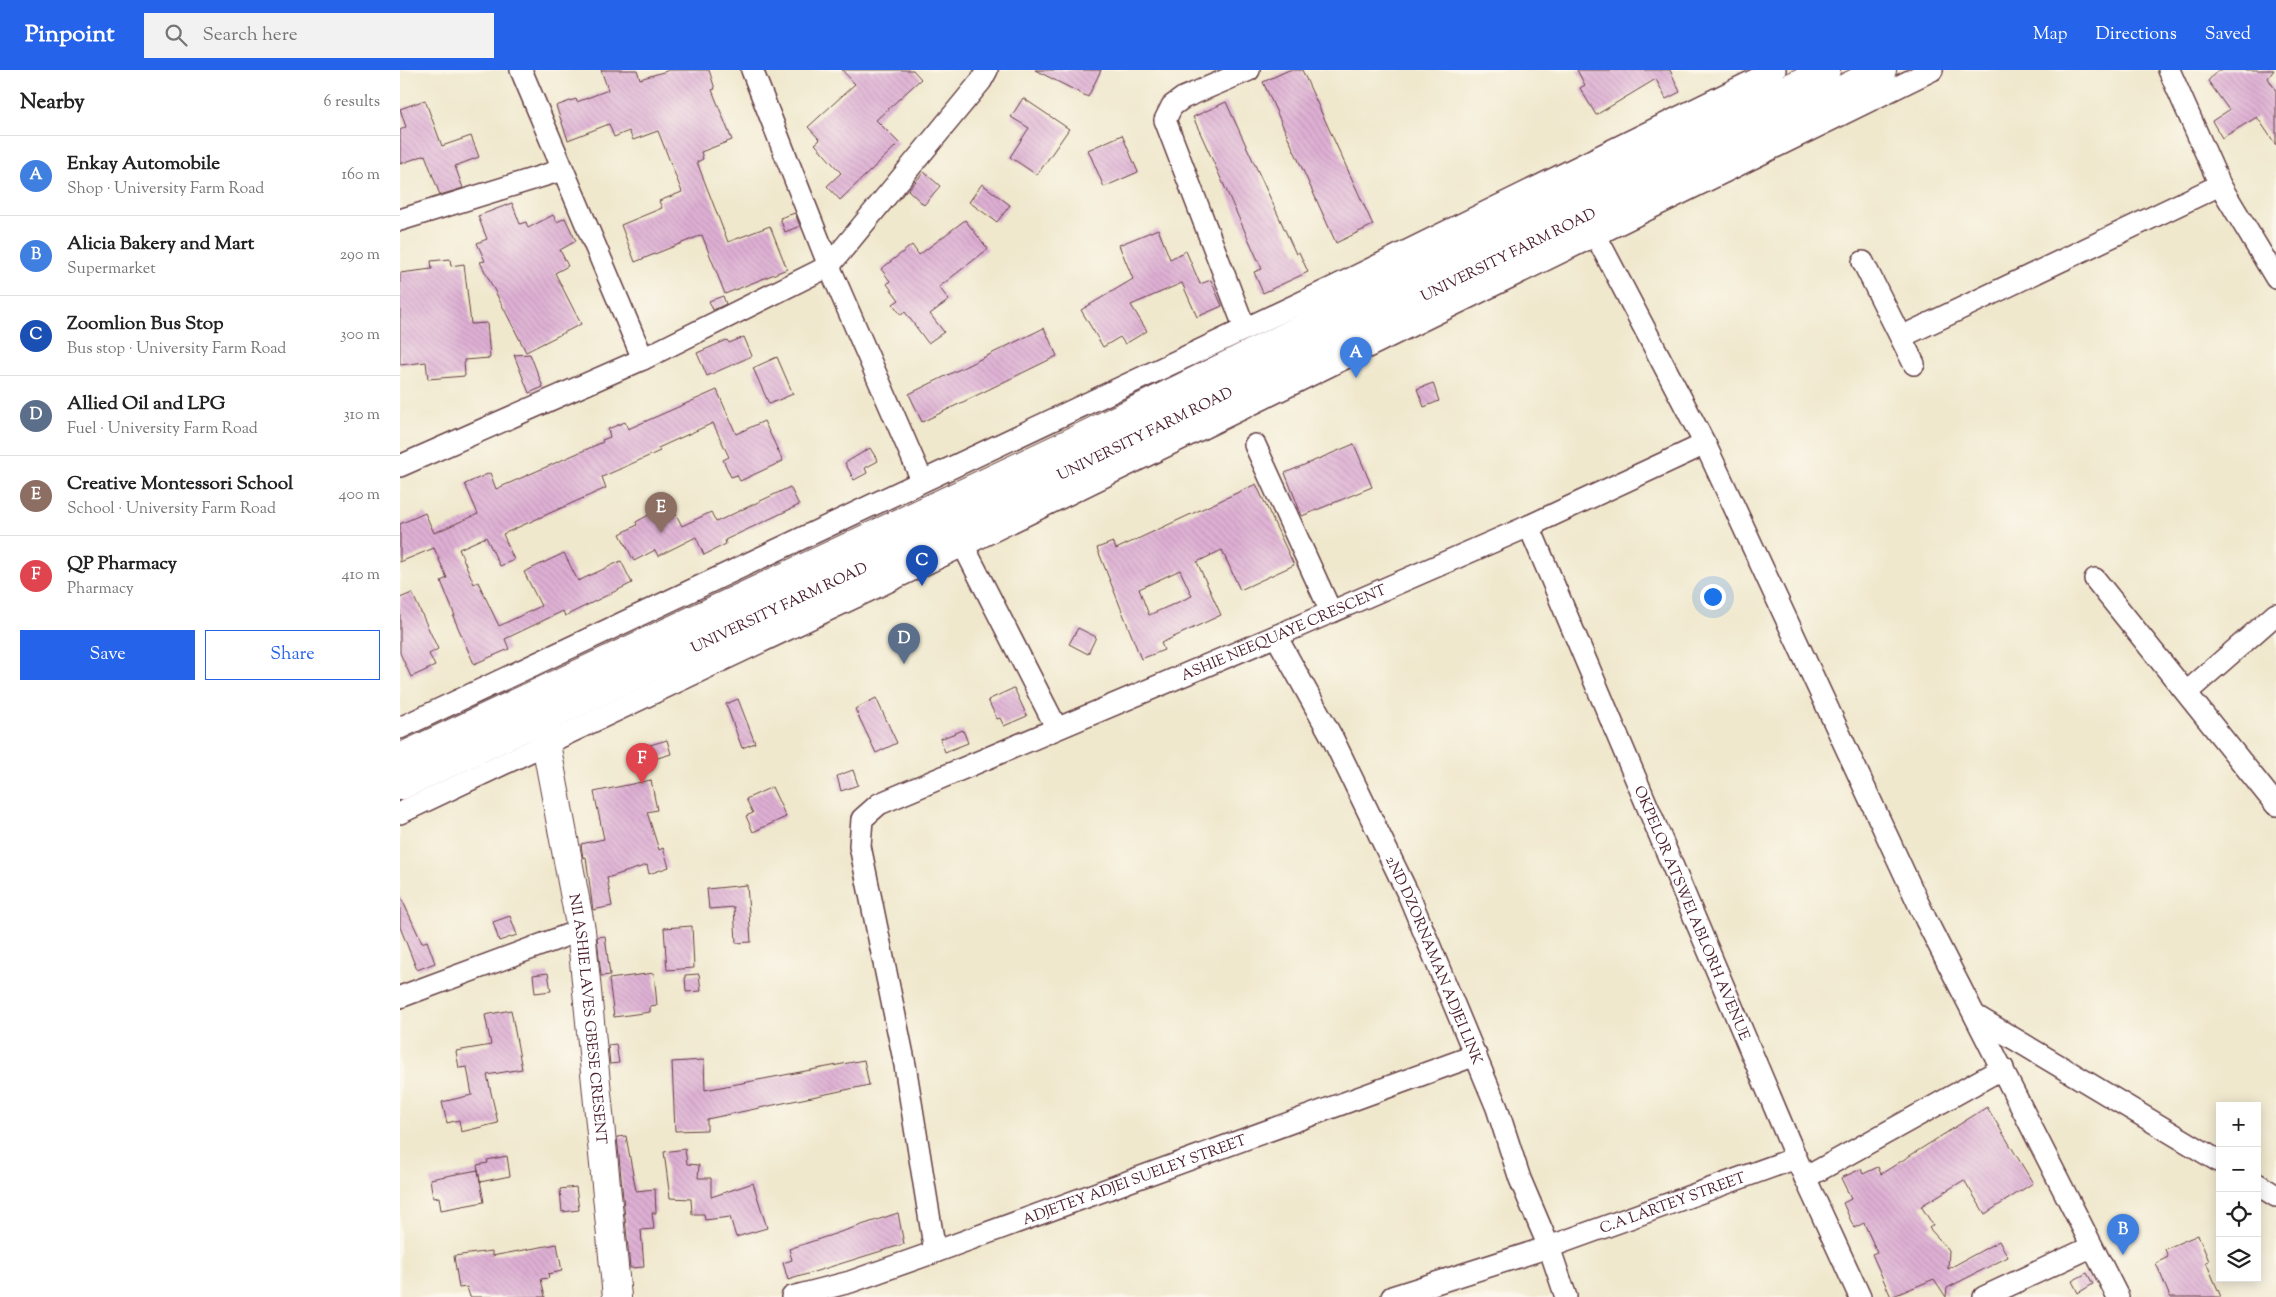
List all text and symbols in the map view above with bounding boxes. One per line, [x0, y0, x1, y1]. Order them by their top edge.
search box [144, 13, 494, 58]
text: Pinpoint [25, 18, 114, 52]
icon: search [162, 21, 190, 49]
text: Search here [202, 22, 298, 49]
text: Map [2033, 22, 2068, 48]
text: Directions [2096, 22, 2177, 48]
text: Saved [2205, 22, 2251, 48]
text: Nearby [20, 88, 85, 118]
text: 6 results [324, 91, 380, 114]
text: Enkay Automobile [67, 151, 220, 178]
text: A [30, 164, 43, 187]
text: 160 m [342, 164, 380, 187]
text: Shop · University Farm Road [67, 178, 264, 201]
street label: UNIVERSITY FARM ROAD [1417, 204, 1600, 308]
text: Alicia Bakery and Mart [67, 231, 254, 258]
text: B [31, 244, 41, 267]
text: 290 m [340, 244, 380, 267]
text: Supermarket [67, 258, 156, 281]
text: Zoomlion Bus Stop [67, 311, 223, 338]
text: C [30, 324, 42, 347]
text: 300 m [340, 324, 380, 347]
pin: A [1340, 337, 1372, 378]
text: Bus stop · University Farm Road [67, 338, 286, 361]
street label: UNIVERSITY FARM ROAD [1054, 383, 1237, 487]
text: Allied Oil and LPG [67, 391, 225, 418]
text: D [30, 404, 42, 427]
text: 310 m [343, 404, 380, 427]
text: Fuel · University Farm Road [67, 418, 258, 441]
text: Creative Montessori School [67, 471, 293, 498]
text: E [31, 484, 41, 507]
text: 400 m [339, 484, 380, 507]
pin: E [645, 492, 677, 533]
text: School · University Farm Road [67, 498, 276, 521]
pin: C [906, 545, 938, 586]
text: QP Pharmacy [67, 551, 177, 578]
street label: UNIVERSITY FARM ROAD [688, 558, 871, 659]
text: F [32, 564, 40, 587]
text: 410 m [342, 564, 380, 587]
text: Pharmacy [67, 578, 134, 601]
street label: ASHIE NEEQUAYE CRESCENT [1178, 580, 1390, 687]
your location [1700, 584, 1726, 610]
pin: D [888, 623, 920, 664]
button: Save [20, 630, 195, 680]
button: Share [205, 630, 380, 680]
pin: F [626, 743, 658, 784]
street label: OKPELOR ATSWEI ABLORH AVENUE [1628, 783, 1754, 1044]
street label: 2ND DZORNAMAN ADJEI LINK [1379, 853, 1487, 1068]
street label: NII ASHIE LAVES GBESE CRESENT [562, 892, 611, 1146]
map controls [2216, 1102, 2261, 1282]
button: + [2216, 1102, 2261, 1147]
street label: ADJETEY ADJEI SUELEY STREET [1020, 1130, 1250, 1231]
button: − [2216, 1147, 2261, 1192]
street label: C.A LARTEY STREET [1597, 1168, 1749, 1240]
button: locate [2216, 1192, 2261, 1237]
pin: B [2107, 1214, 2139, 1255]
button: layers [2216, 1237, 2261, 1282]

